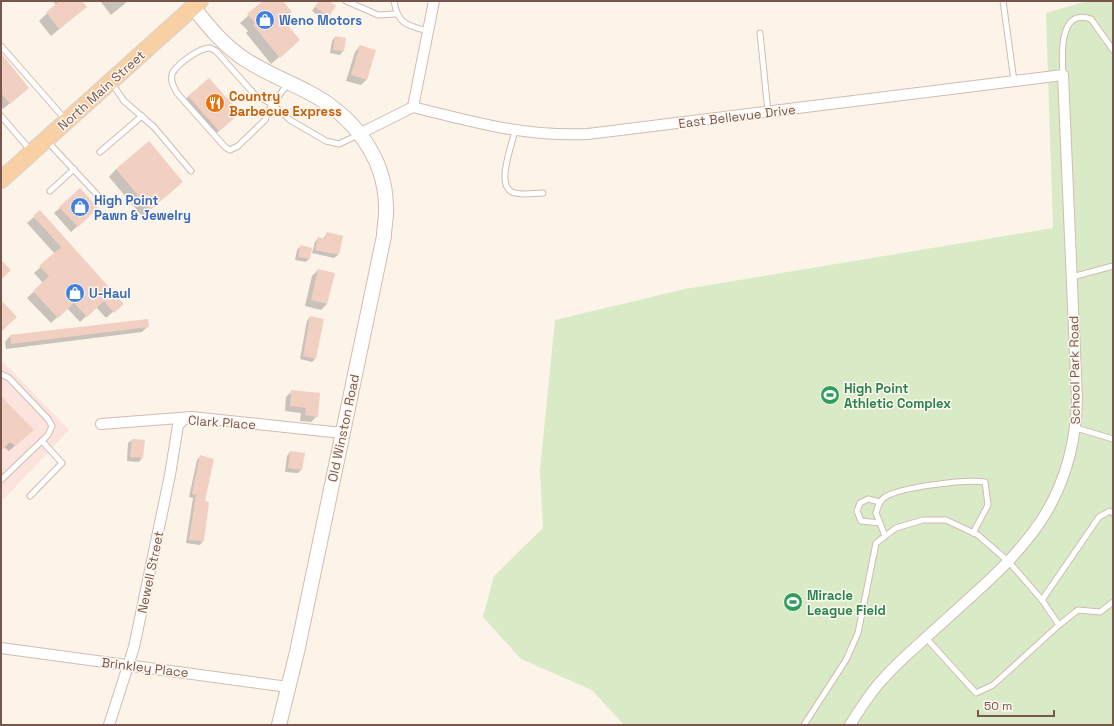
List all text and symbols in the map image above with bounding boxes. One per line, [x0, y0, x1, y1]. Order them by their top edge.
shop icon: Weno Motors [254, 9, 276, 31]
place label: Weno Motors [279, 12, 362, 29]
street label: North Main Street [54, 47, 149, 134]
place label: Country Barbecue Express [229, 88, 342, 120]
restaurant icon: Country Barbecue Express [204, 92, 226, 114]
street label: East Bellevue Drive [677, 101, 797, 132]
place label: High Point Pawn & Jewelry [94, 192, 191, 224]
shop icon: High Point Pawn & Jewelry [69, 196, 91, 218]
shop icon: U-Haul [64, 282, 86, 304]
place label: U-Haul [89, 285, 131, 302]
street label: School Park Road [1065, 316, 1084, 424]
street label: Old Winston Road [324, 373, 363, 484]
place label: High Point Athletic Complex [844, 380, 951, 412]
sports icon: High Point Athletic Complex [819, 384, 841, 406]
street label: Clark Place [187, 412, 256, 433]
street label: Newell Street [133, 529, 167, 615]
place label: Miracle League Field [807, 587, 886, 619]
sports icon: Miracle League Field [782, 591, 804, 613]
street label: Brinkley Place [100, 654, 189, 681]
scale bar [978, 692, 1054, 718]
text: 50 m [984, 698, 1012, 714]

